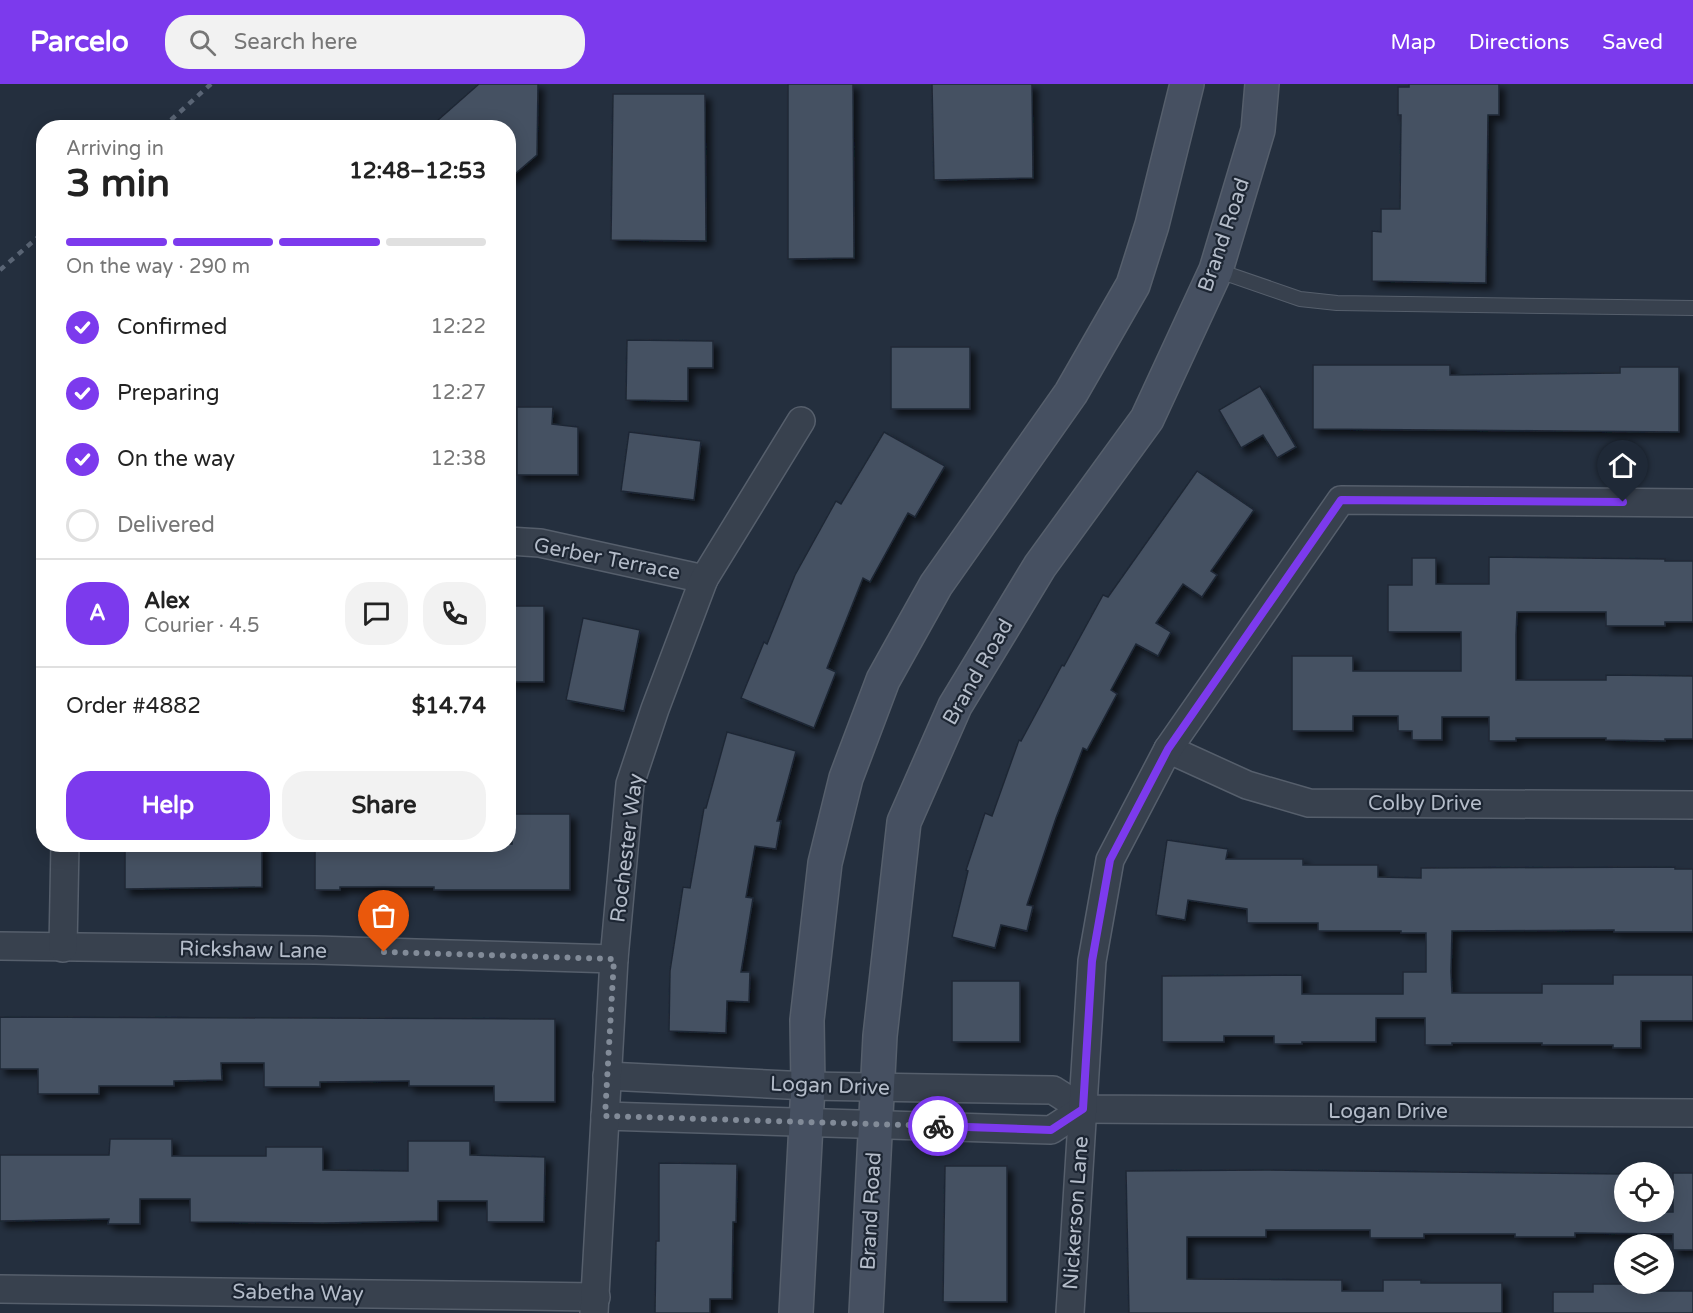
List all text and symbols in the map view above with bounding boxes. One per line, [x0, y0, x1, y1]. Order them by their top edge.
search box [165, 15, 585, 69]
text: Parcelo [30, 25, 129, 59]
icon: search [186, 26, 219, 59]
text: Search here [234, 29, 358, 55]
text: Map [1390, 30, 1436, 55]
text: Directions [1469, 30, 1569, 55]
text: Saved [1602, 30, 1663, 55]
text: Arriving in [66, 137, 164, 161]
text: 12:48–12:53 [349, 158, 486, 184]
text: 3 min [66, 160, 170, 207]
street label: Brand Road [1193, 175, 1255, 295]
text: On the way · 290 m [66, 255, 250, 279]
icon: check [66, 311, 99, 344]
text: Confirmed [117, 314, 227, 340]
text: 12:22 [431, 315, 486, 339]
icon: check [66, 377, 99, 410]
text: Preparing [117, 380, 220, 406]
text: 12:27 [431, 381, 486, 405]
pin [1597, 440, 1648, 502]
icon: check [66, 443, 99, 476]
text: On the way [117, 446, 235, 472]
text: 12:38 [431, 447, 486, 471]
icon: home [1606, 449, 1639, 482]
text: Delivered [117, 512, 215, 538]
street label: Gerber Terrace [532, 533, 682, 585]
button: chat [345, 582, 408, 645]
button: phone [423, 582, 486, 645]
text: Alex [144, 588, 190, 614]
text: A [89, 600, 106, 626]
text: Courier · 4.5 [144, 614, 259, 638]
street label: Brand Road [938, 614, 1018, 730]
text: Order #4882 [66, 693, 201, 719]
text: $14.74 [412, 693, 486, 719]
button: Help [66, 771, 270, 840]
button: Share [282, 771, 486, 840]
street label: Rochester Way [605, 772, 649, 924]
street label: Colby Drive [1368, 791, 1482, 816]
pin [358, 890, 409, 952]
icon: bag [367, 899, 400, 932]
street label: Rickshaw Lane [179, 936, 327, 964]
street label: Logan Drive [770, 1071, 890, 1101]
courier [908, 1096, 968, 1156]
street label: Logan Drive [1328, 1099, 1448, 1124]
icon: bike [922, 1110, 955, 1143]
street label: Nickerson Lane [1058, 1135, 1094, 1291]
street label: Brand Road [855, 1151, 887, 1271]
map controls [1614, 1162, 1674, 1294]
button: locate [1614, 1162, 1674, 1222]
button: layers [1614, 1234, 1674, 1294]
street label: Sabetha Way [232, 1279, 364, 1307]

